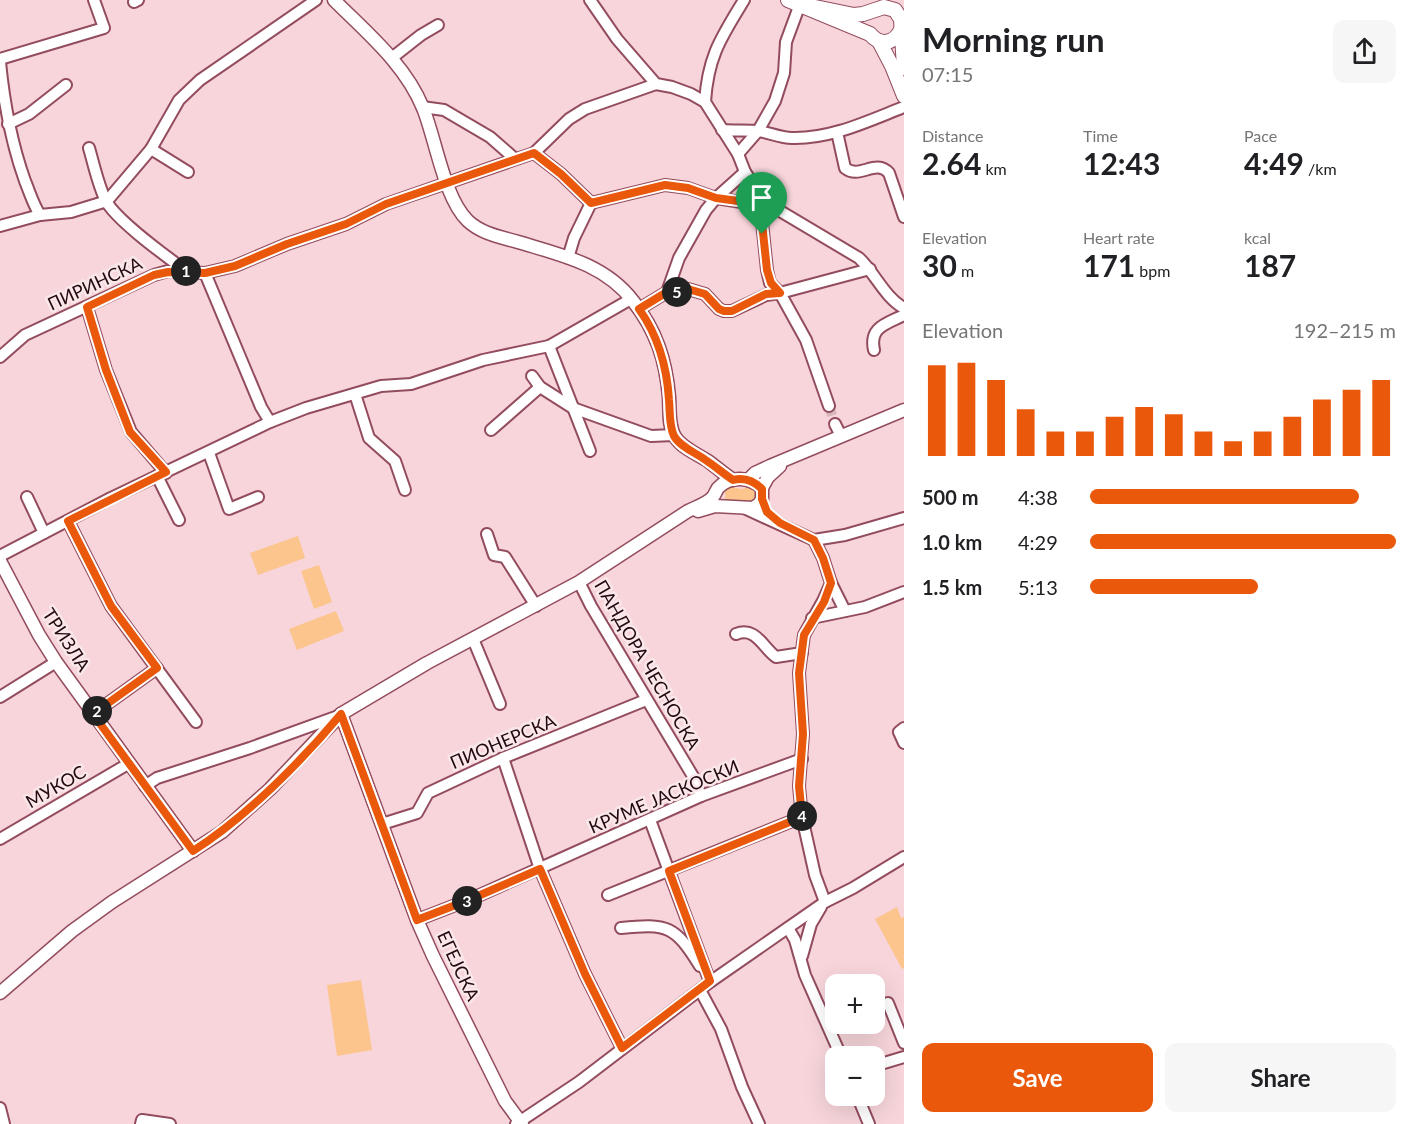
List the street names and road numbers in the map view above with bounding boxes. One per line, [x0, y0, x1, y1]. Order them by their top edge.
street label: ПИРИНСКА [44, 251, 146, 315]
street label: ПАНДОРА ЧЕСНОСКА [590, 576, 706, 754]
street label: ТРИЗЛА [38, 604, 96, 676]
street label: ПИОНЕРСКА [446, 709, 560, 773]
street label: КРУМЕ ЈАСКОСКИ [585, 755, 742, 838]
street label: МУКОС [21, 760, 90, 812]
street label: ЕГЕЈСКА [433, 927, 485, 1005]

